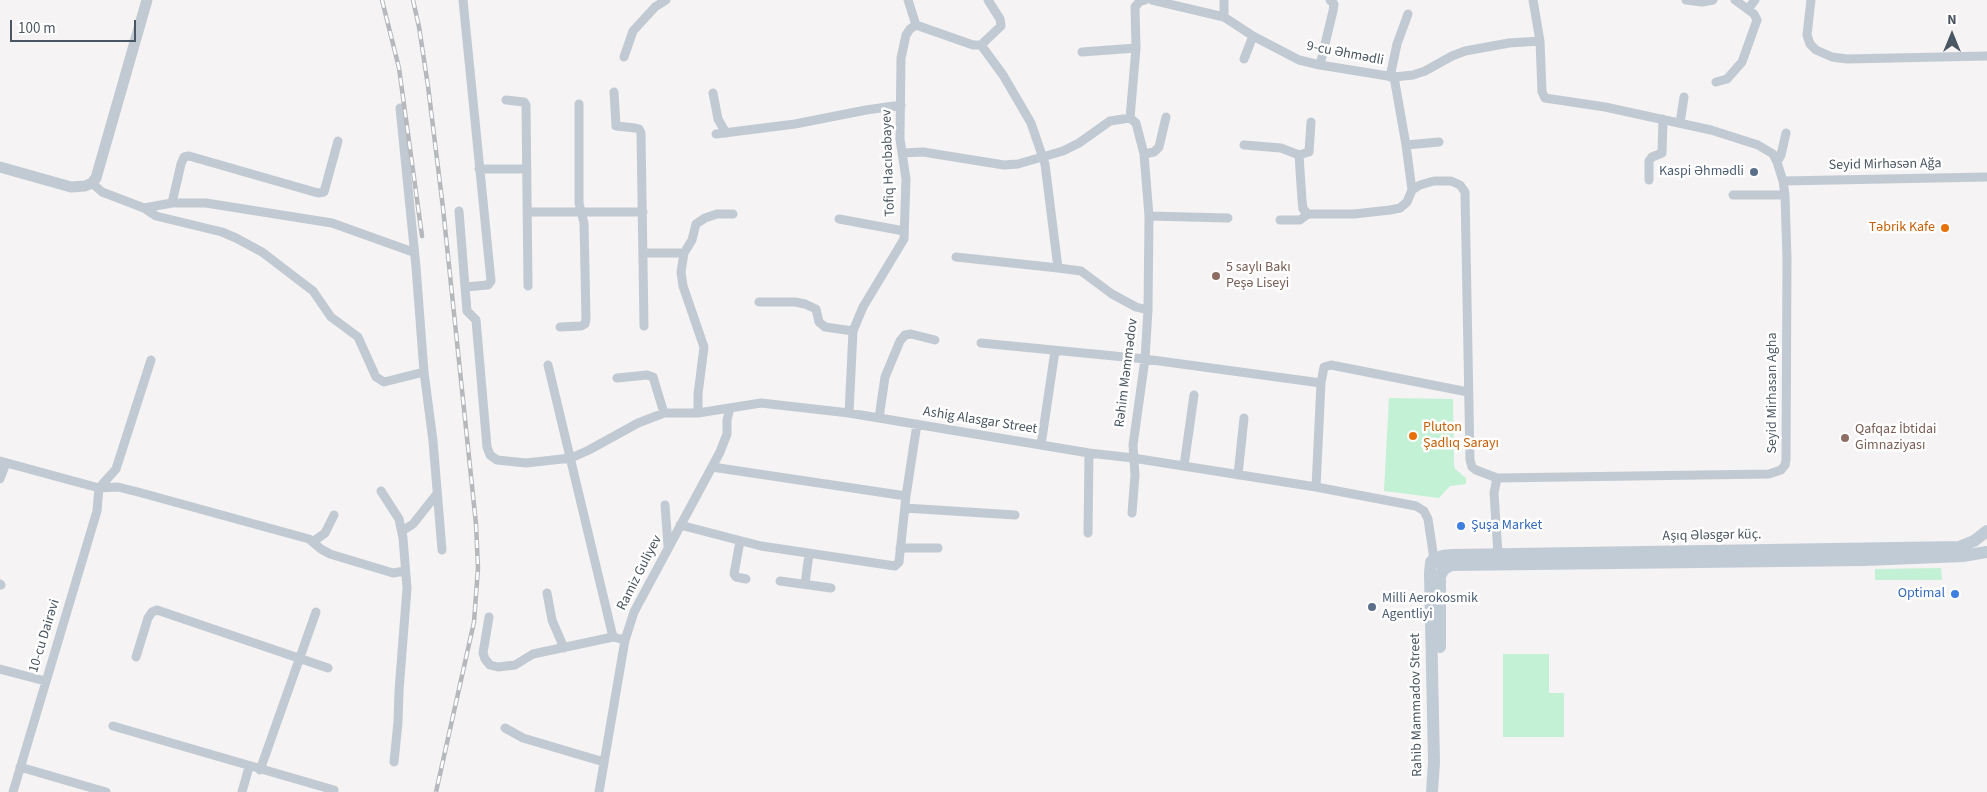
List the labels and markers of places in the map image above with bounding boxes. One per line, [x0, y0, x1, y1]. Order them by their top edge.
place label: Kaspi Əhmədli [1659, 164, 1744, 180]
marker: Kaspi Əhmədli [1748, 166, 1760, 178]
place label: Təbrik Kafe [1869, 220, 1935, 236]
marker: Təbrik Kafe [1939, 222, 1951, 234]
place label: 5 saylı Bakı Peşə Liseyi [1226, 260, 1291, 292]
marker: 5 saylı Bakı Peşə Liseyi [1210, 270, 1222, 282]
place label: Pluton Şadlıq Sarayı [1423, 420, 1499, 452]
place label: Qafqaz İbtidai Gimnaziyası [1855, 422, 1937, 454]
marker: Pluton Şadlıq Sarayı [1407, 430, 1419, 442]
marker: Qafqaz İbtidai Gimnaziyası [1839, 432, 1851, 444]
place label: Şuşa Market [1471, 518, 1542, 534]
marker: Şuşa Market [1455, 520, 1467, 532]
place label: Optimal [1898, 586, 1945, 602]
marker: Optimal [1949, 588, 1961, 600]
place label: Milli Aerokosmik Agentliyi [1382, 591, 1478, 624]
marker: Milli Aerokosmik Agentliyi [1366, 601, 1378, 613]

